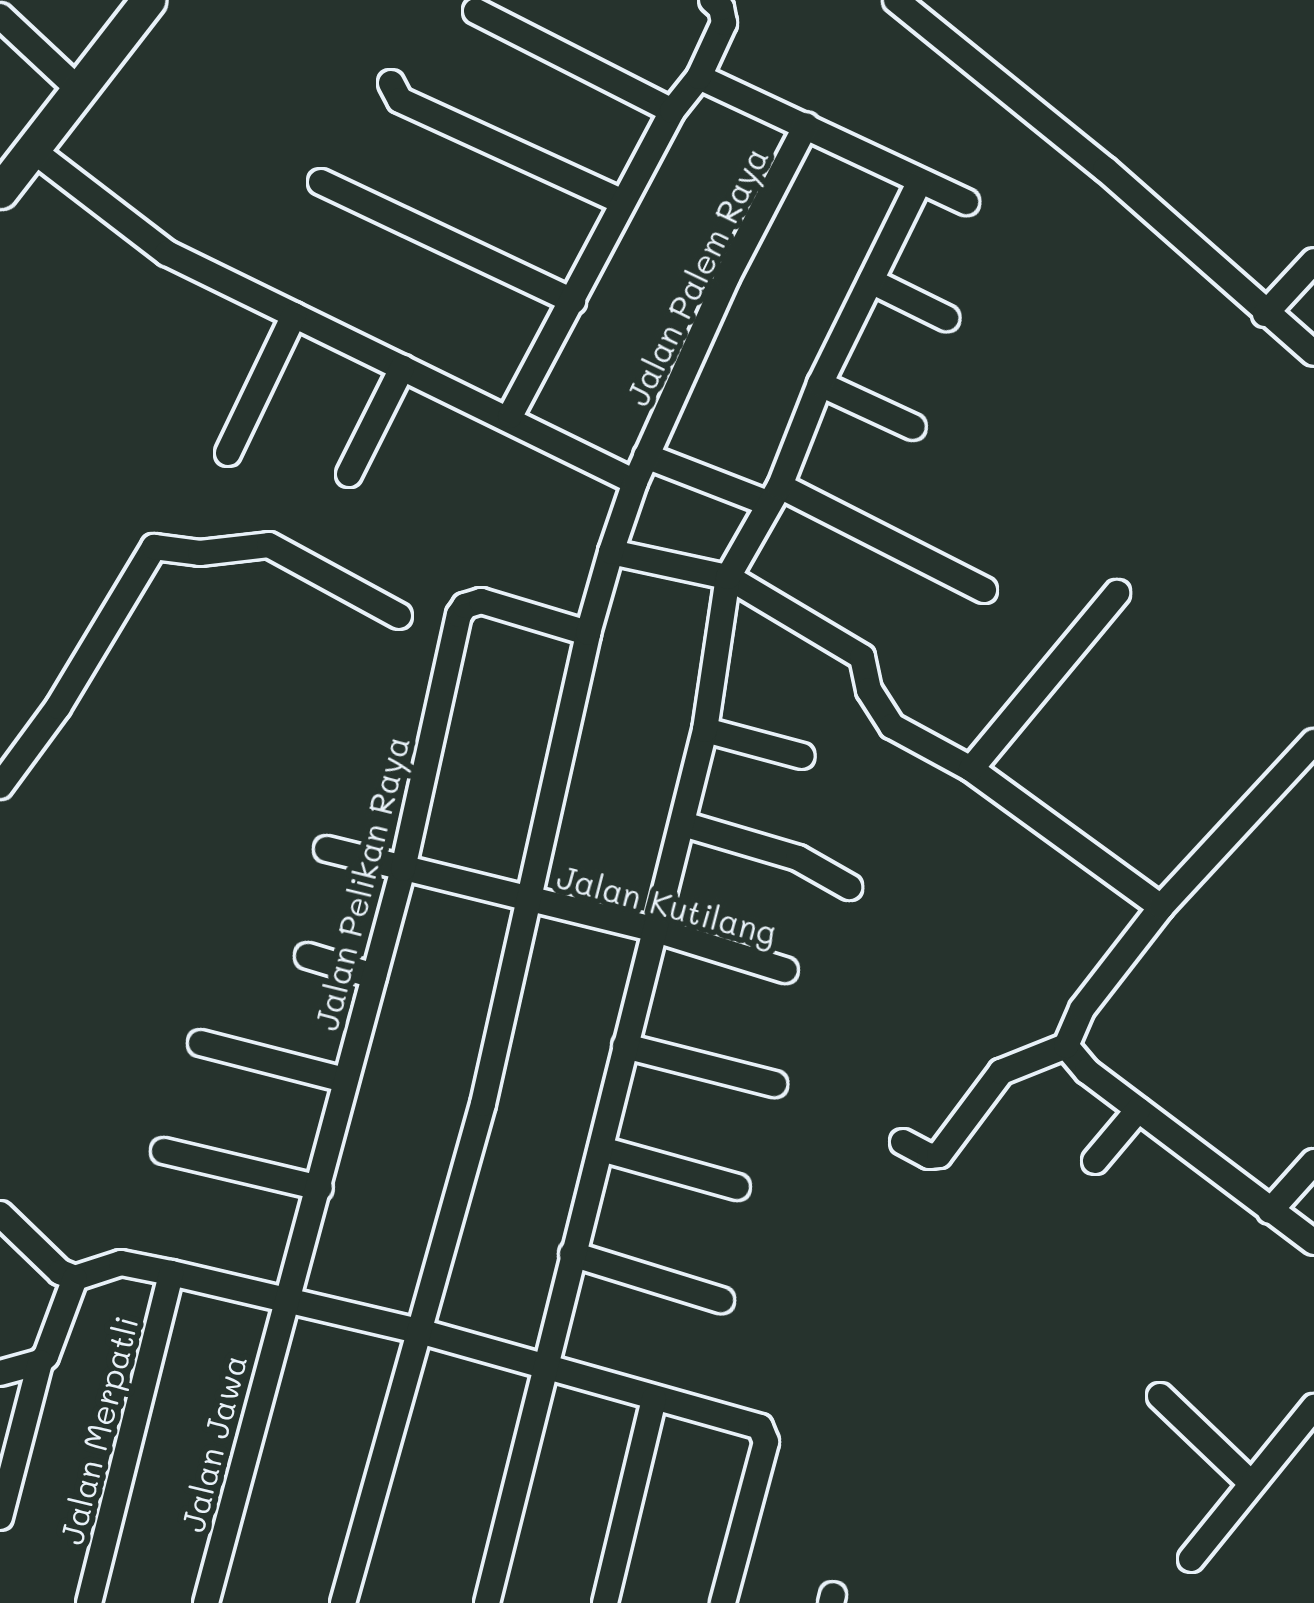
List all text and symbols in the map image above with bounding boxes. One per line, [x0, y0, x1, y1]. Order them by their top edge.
street label: Jalan Palem Raya [616, 141, 776, 411]
street label: Jalan Pelikan Raya [305, 732, 417, 1034]
street label: Jalan Kutilang [553, 856, 781, 952]
street label: Jalan Merpatli [51, 1312, 145, 1548]
street label: Jalan Jawa [172, 1350, 254, 1536]

